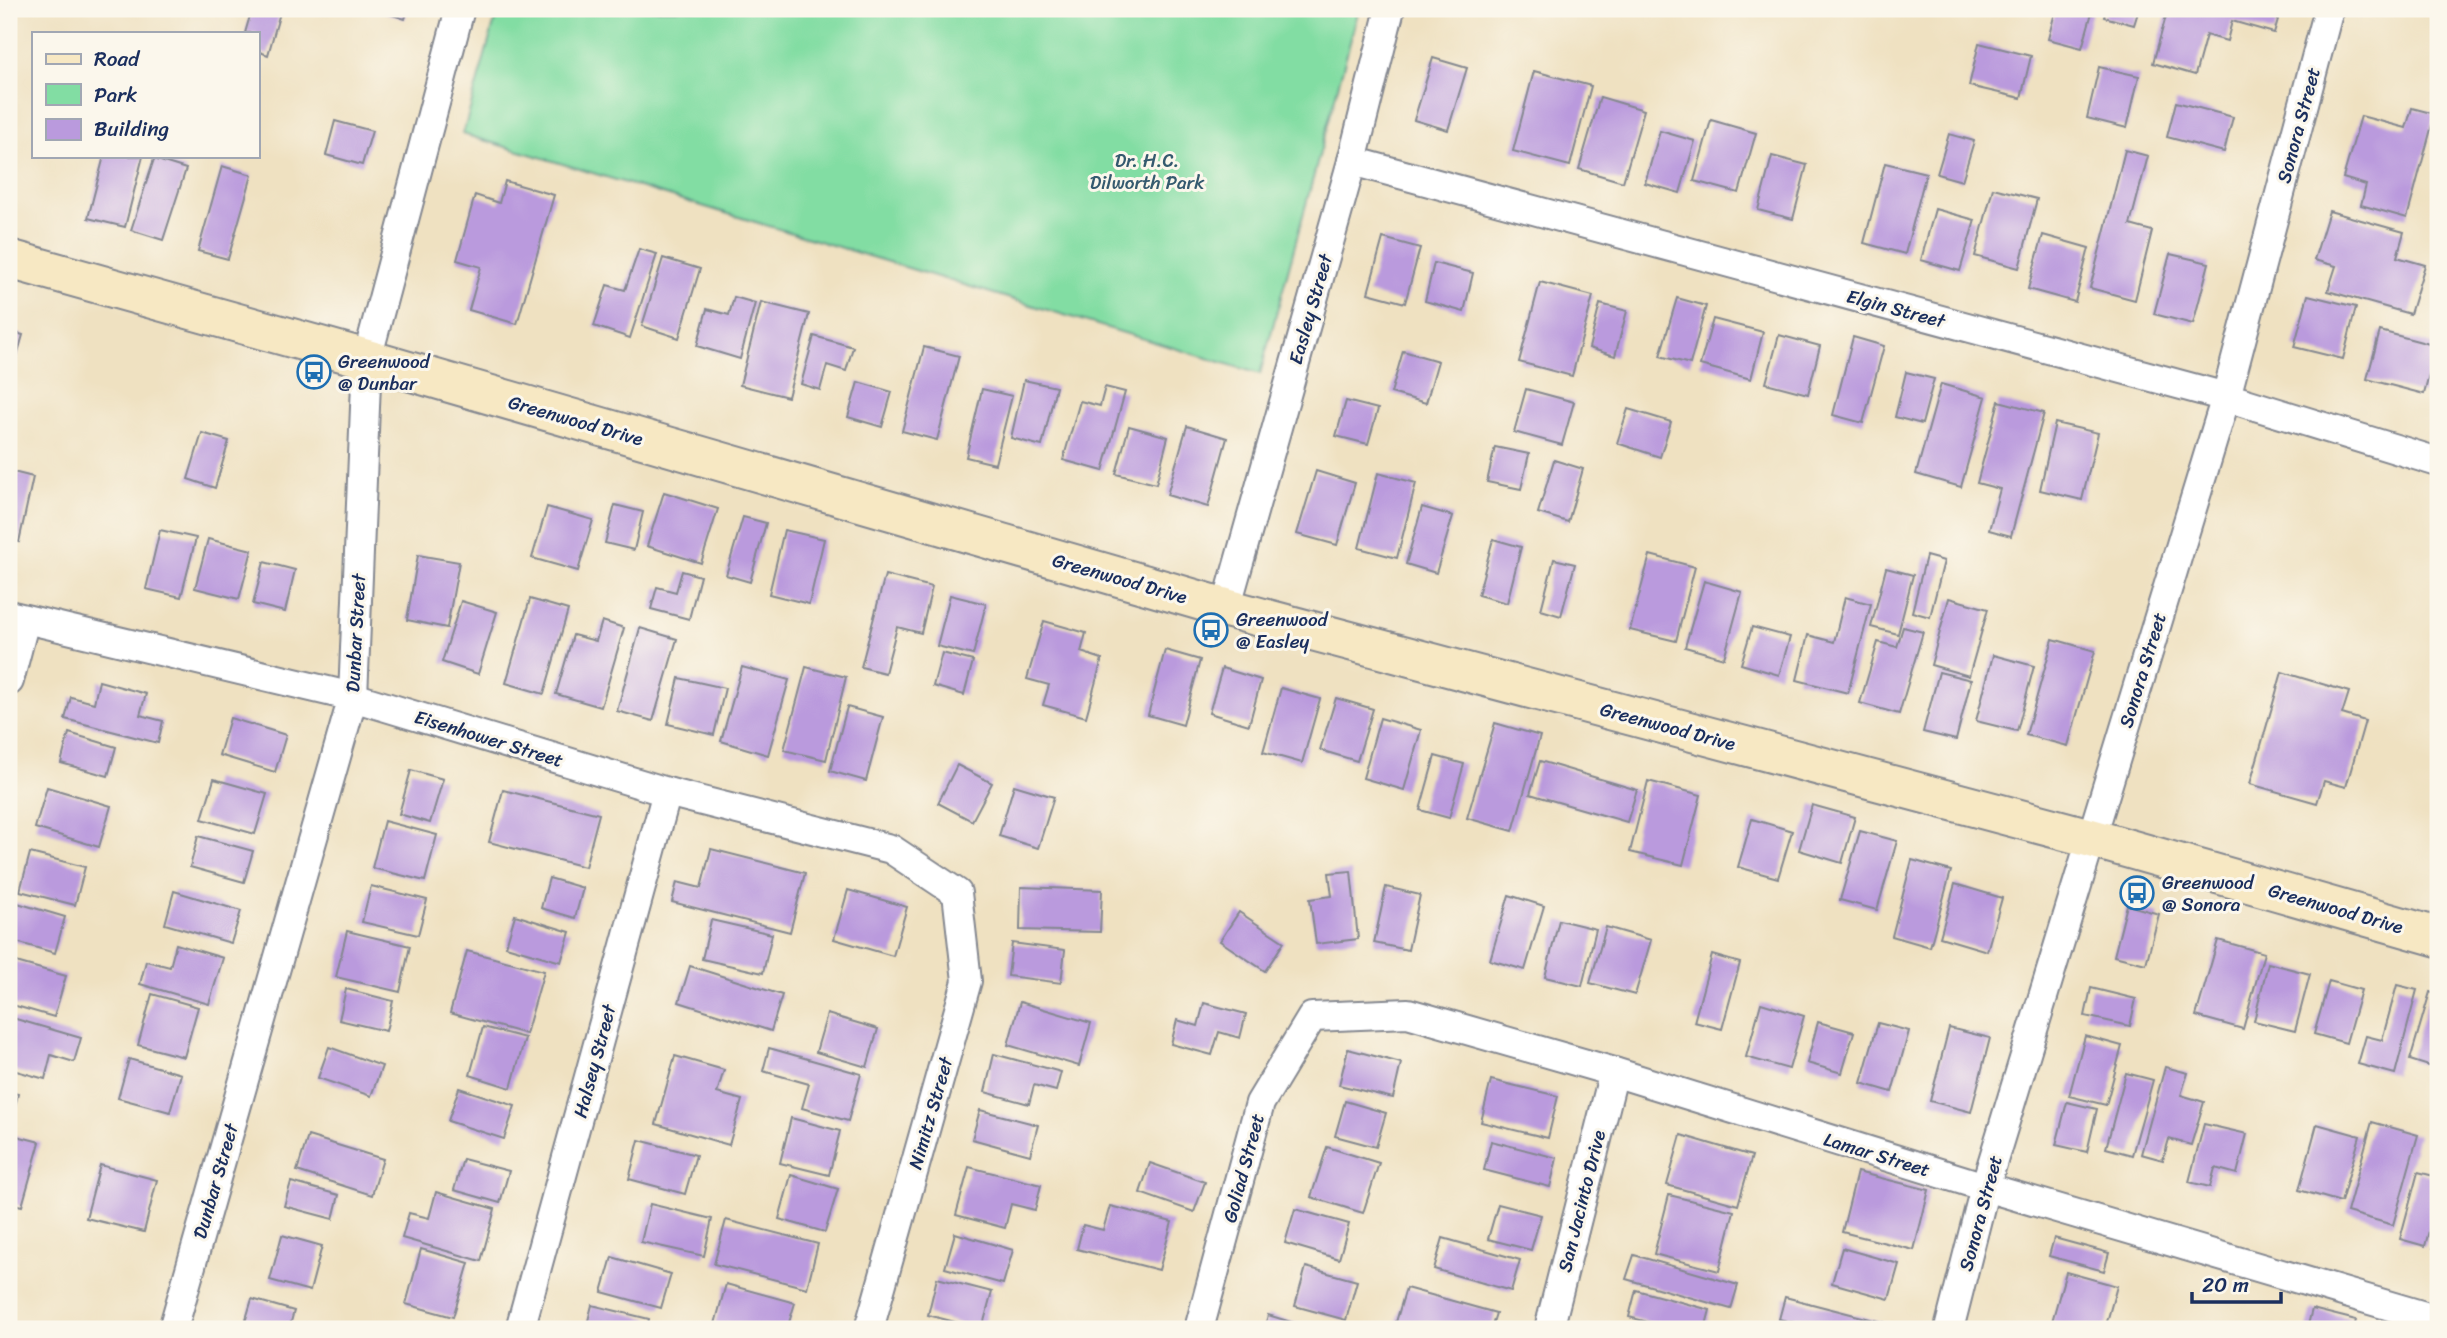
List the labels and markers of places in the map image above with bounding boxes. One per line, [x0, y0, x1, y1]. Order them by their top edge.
place label: Greenwood @ Dunbar [338, 345, 432, 400]
bus stop icon: Greenwood @ Dunbar [295, 353, 333, 391]
place label: Greenwood @ Easley [1236, 603, 1330, 658]
bus stop icon: Greenwood @ Easley [1192, 611, 1230, 649]
place label: Greenwood @ Sonora [2162, 866, 2256, 921]
bus stop icon: Greenwood @ Sonora [2118, 874, 2156, 912]

